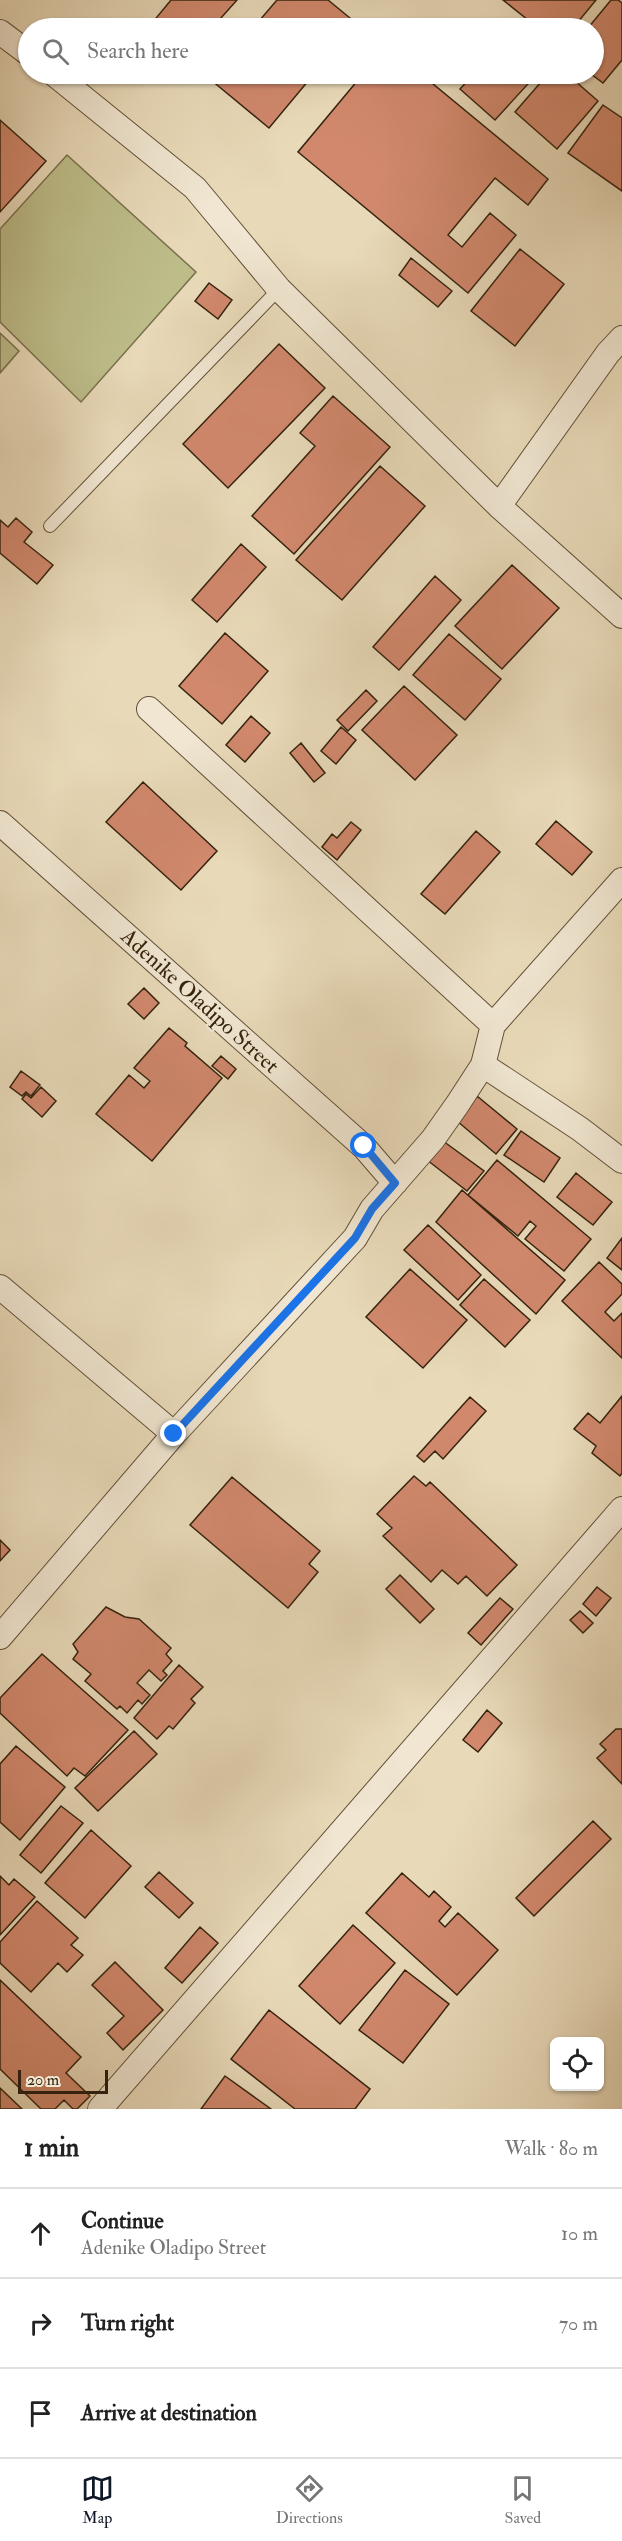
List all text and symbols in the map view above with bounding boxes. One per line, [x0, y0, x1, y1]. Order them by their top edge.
search box [18, 18, 604, 84]
icon: search [39, 35, 72, 68]
text: Search here [87, 37, 189, 65]
street label: Adenike Oladipo Street [114, 922, 285, 1080]
route start [350, 1132, 376, 1158]
route end [160, 1420, 186, 1446]
map controls [550, 2037, 604, 2091]
button: locate [550, 2037, 604, 2091]
scale bar [18, 2067, 108, 2094]
text: 20 m [27, 2070, 59, 2090]
text: 1 min [24, 2132, 79, 2164]
text: Walk · 80 m [505, 2136, 598, 2161]
text: Continue [81, 2207, 164, 2235]
icon: ahead [24, 2217, 57, 2250]
text: 10 m [561, 2221, 598, 2246]
text: Adenike Oladipo Street [81, 2235, 266, 2260]
icon: right [24, 2307, 57, 2340]
text: Turn right [81, 2309, 174, 2337]
text: 70 m [559, 2311, 598, 2336]
icon: arrive [24, 2397, 57, 2430]
text: Arrive at destination [81, 2399, 257, 2427]
tab: Map [81, 2472, 114, 2528]
tab: Directions [276, 2472, 343, 2528]
tab: Saved [505, 2472, 541, 2528]

